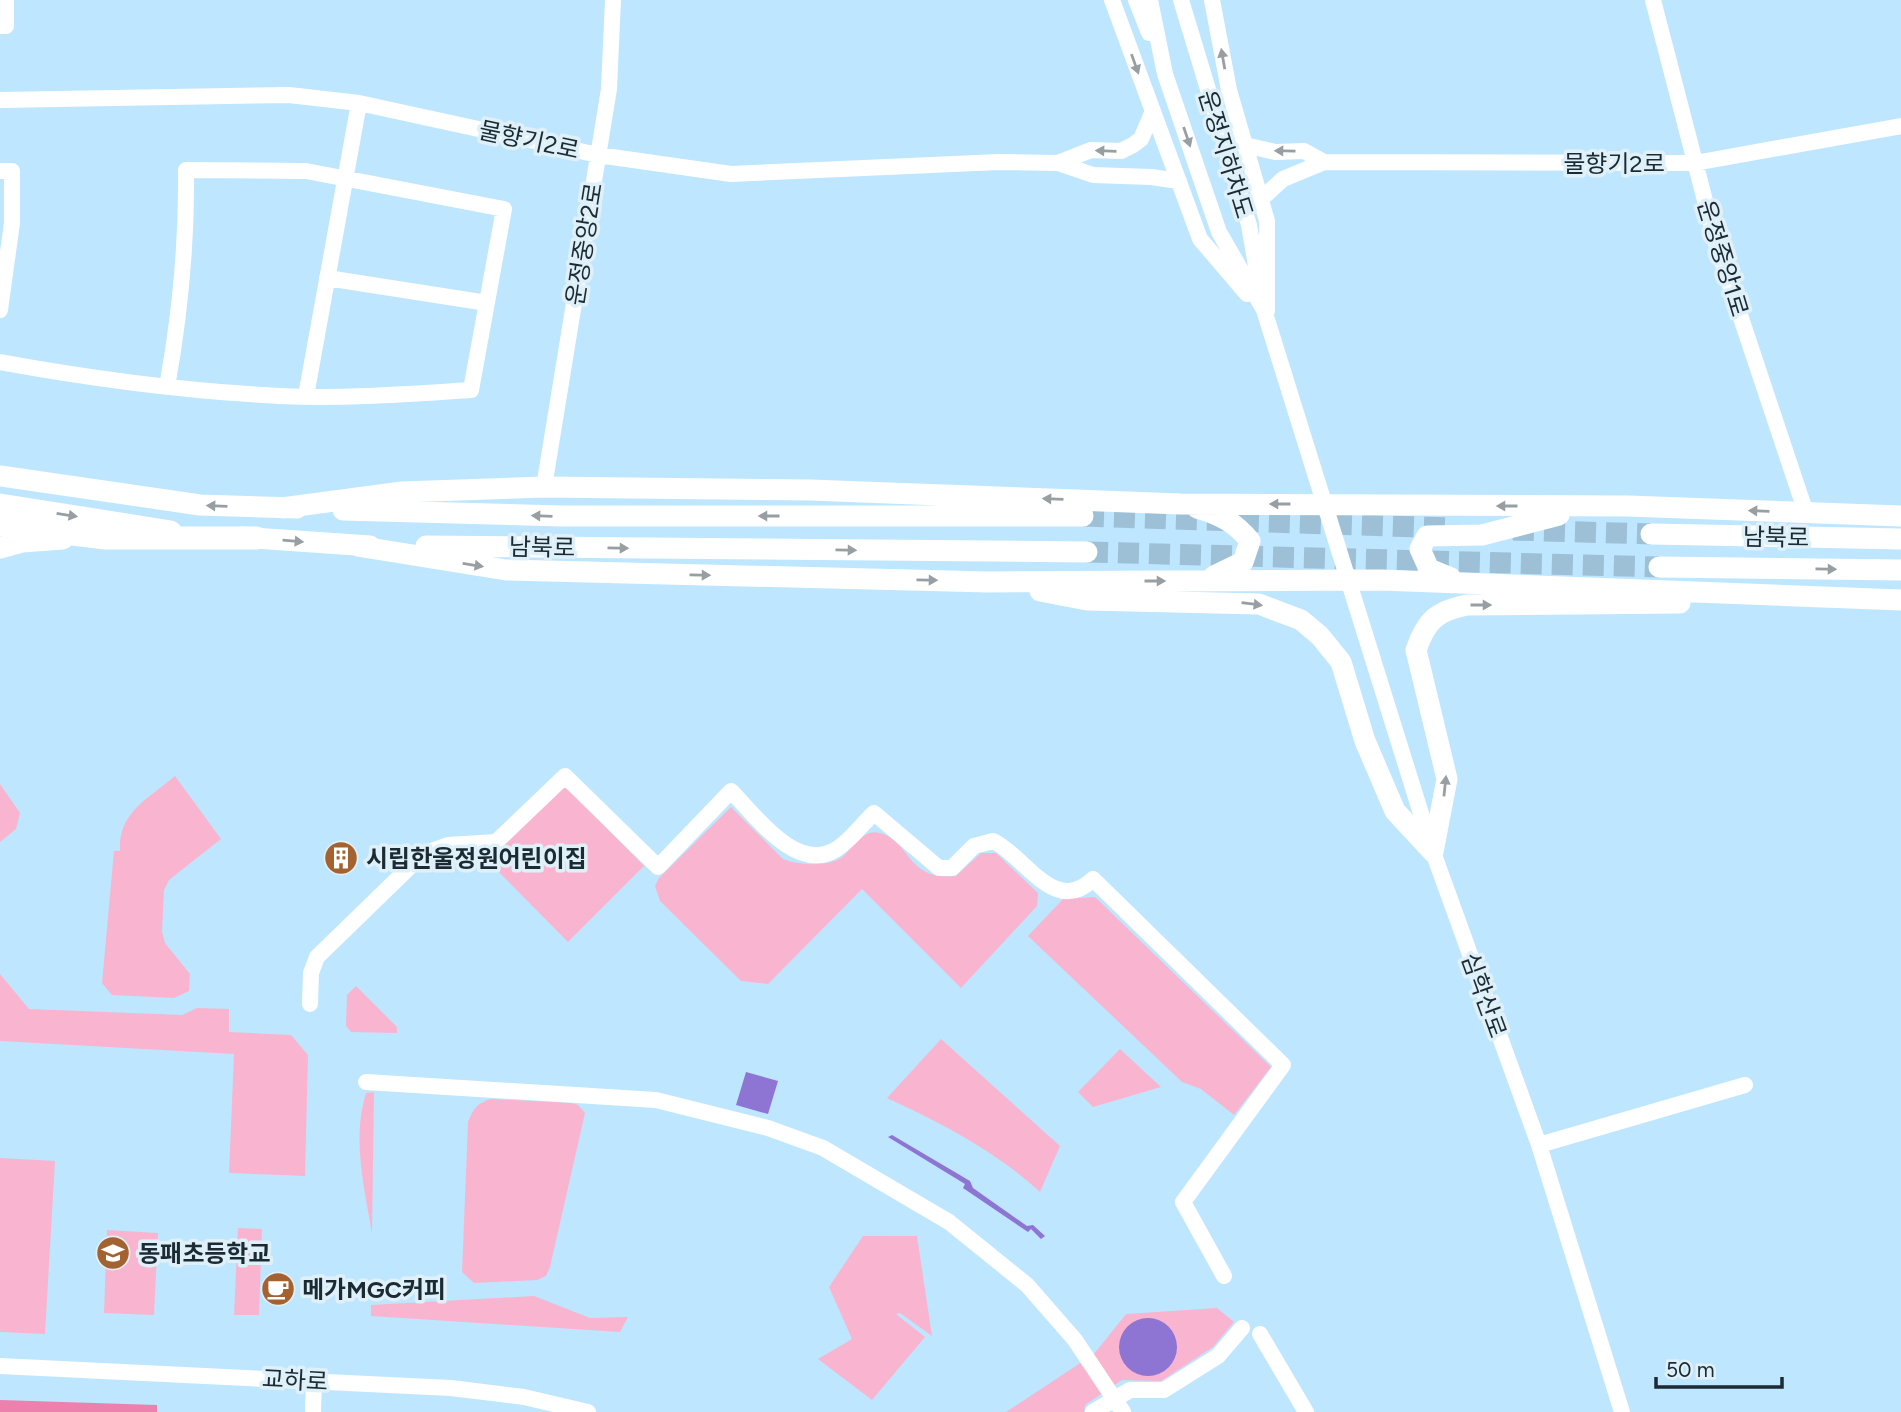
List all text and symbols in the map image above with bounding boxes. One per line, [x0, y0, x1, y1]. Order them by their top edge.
one-way arrow [1217, 48, 1228, 70]
one-way arrow [1130, 54, 1141, 75]
street label: 운정지하차도 [1193, 86, 1259, 222]
street label: 물향기2로 [476, 115, 582, 165]
one-way arrow [1182, 126, 1193, 147]
one-way arrow [1095, 145, 1117, 156]
one-way arrow [1273, 146, 1295, 157]
street label: 물향기2로 [1563, 149, 1665, 178]
street label: 운정중앙2로 [560, 181, 608, 307]
street label: 운정중앙1로 [1692, 196, 1754, 320]
one-way arrow [1041, 493, 1063, 504]
one-way arrow [1269, 498, 1291, 510]
one-way arrow [205, 500, 227, 511]
one-way arrow [1496, 500, 1518, 512]
one-way arrow [1748, 506, 1770, 517]
one-way arrow [56, 510, 78, 521]
one-way arrow [531, 510, 553, 522]
one-way arrow [758, 510, 780, 522]
street label: 남북로 [1743, 522, 1809, 552]
street label: 남북로 [509, 532, 575, 562]
one-way arrow [282, 536, 304, 547]
one-way arrow [608, 542, 630, 554]
one-way arrow [835, 544, 857, 556]
one-way arrow [462, 560, 484, 571]
one-way arrow [1815, 563, 1837, 575]
one-way arrow [689, 569, 711, 580]
one-way arrow [917, 574, 939, 586]
one-way arrow [1144, 575, 1166, 586]
one-way arrow [1241, 599, 1263, 610]
one-way arrow [1470, 599, 1492, 611]
one-way arrow [1440, 775, 1451, 797]
building icon: 시립한울정원어린이집 [322, 839, 360, 877]
place label: 시립한울정원어린이집 [366, 844, 587, 873]
street label: 심학산로 [1455, 949, 1513, 1041]
school or university icon: 동패초등학교 [94, 1234, 132, 1272]
place label: 동패초등학교 [138, 1239, 270, 1268]
cafe icon: 메가MGC커피 [259, 1270, 297, 1308]
place label: 메가MGC커피 [302, 1275, 446, 1304]
scale bar [1656, 1346, 1782, 1390]
text: 50 m [1666, 1357, 1715, 1382]
street label: 교하로 [261, 1364, 329, 1396]

